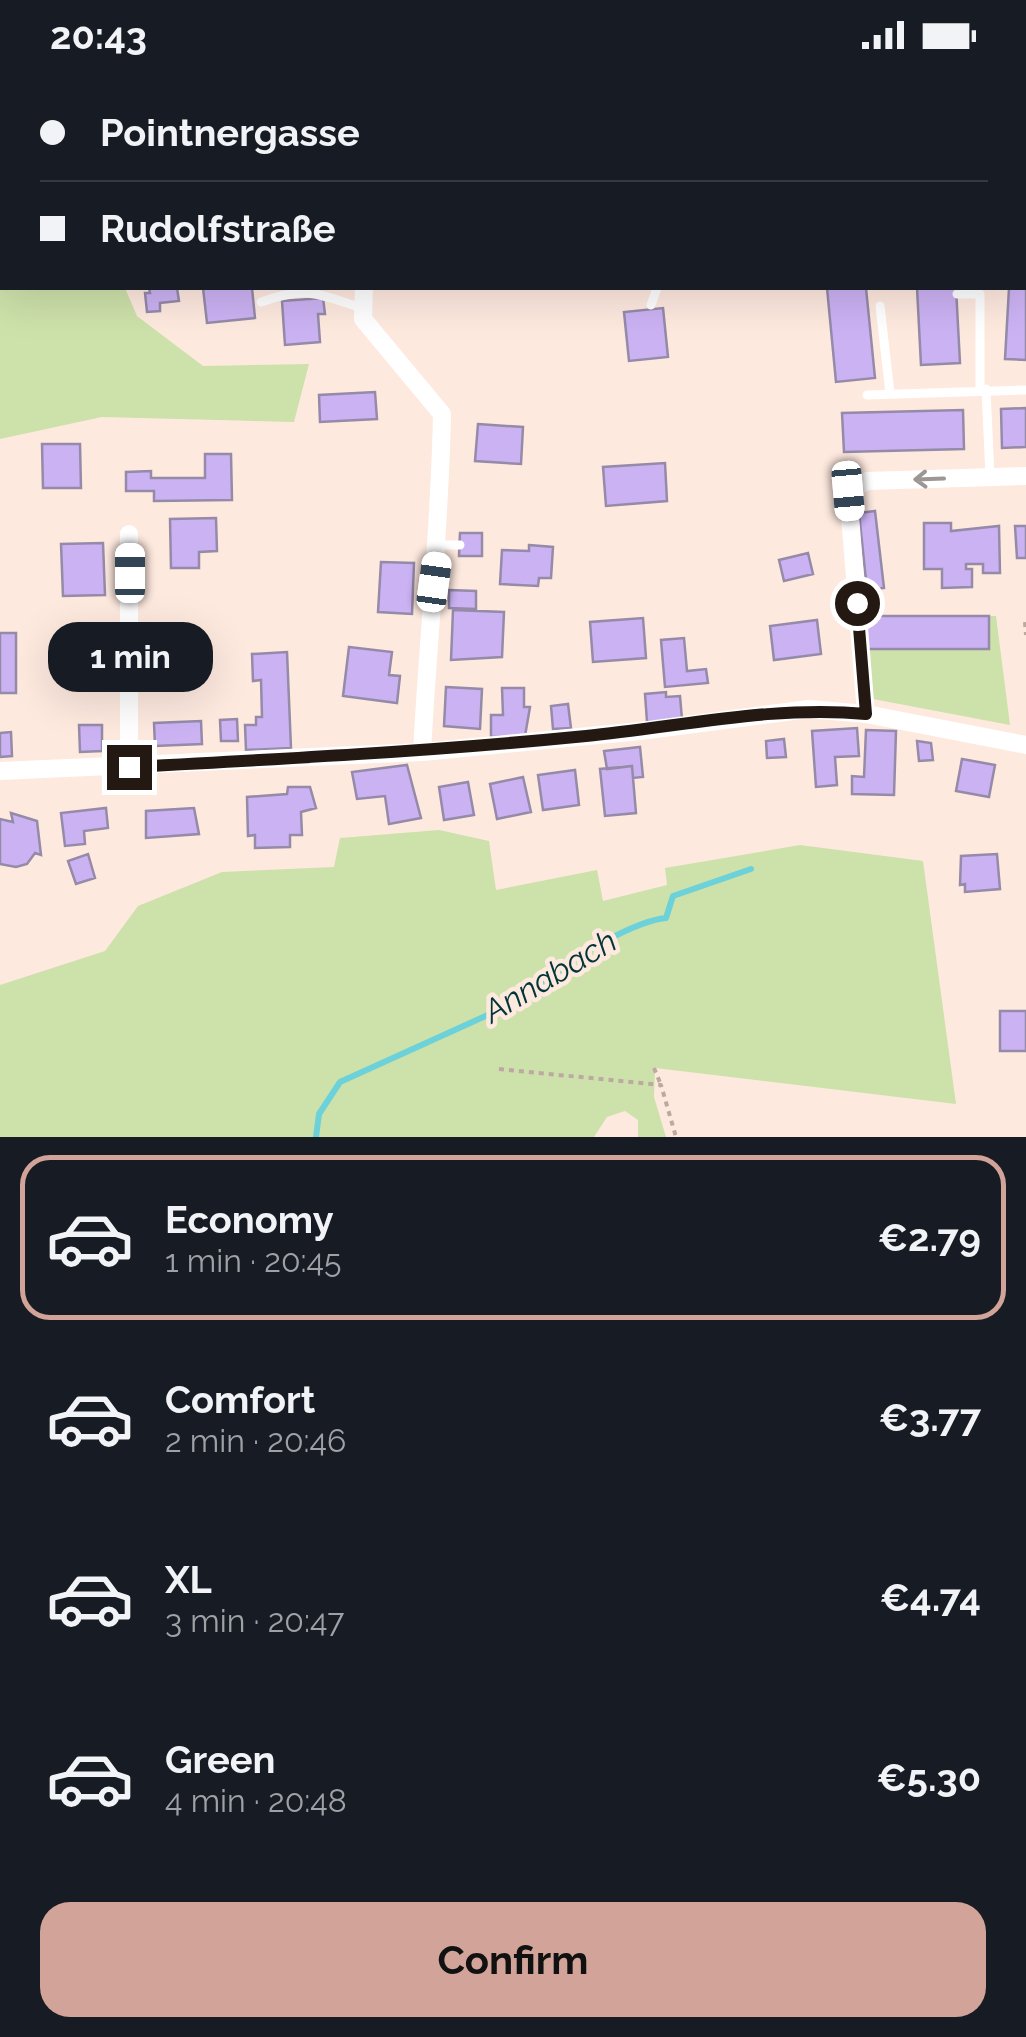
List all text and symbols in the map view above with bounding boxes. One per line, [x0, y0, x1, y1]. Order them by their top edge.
text: 20:43 [50, 13, 147, 58]
text: Pointnergasse [100, 110, 360, 155]
text: Rudolfstraße [100, 206, 336, 251]
car [830, 460, 866, 522]
one-way arrow [913, 470, 945, 489]
car [115, 543, 145, 603]
car [415, 550, 453, 614]
route start [835, 581, 880, 626]
callout: 1 min [46, 622, 212, 692]
text: 1 min [90, 638, 171, 675]
route end [107, 745, 152, 790]
water label: Annabach [475, 921, 623, 1031]
icon: car [45, 1193, 135, 1283]
text: Economy [165, 1197, 334, 1242]
text: €2.79 [878, 1215, 981, 1260]
text: 1 min · 20:45 [165, 1242, 341, 1279]
icon: car [45, 1373, 135, 1463]
text: Comfort [165, 1377, 315, 1422]
text: €3.77 [879, 1395, 981, 1440]
text: 2 min · 20:46 [165, 1422, 346, 1459]
icon: car [45, 1553, 135, 1643]
text: XL [165, 1557, 212, 1602]
text: €4.74 [880, 1575, 981, 1620]
text: 3 min · 20:47 [165, 1602, 344, 1639]
icon: car [45, 1733, 135, 1823]
text: Green [165, 1737, 275, 1782]
text: €5.30 [877, 1755, 981, 1800]
text: 4 min · 20:48 [165, 1782, 347, 1819]
button: Confirm [40, 1902, 986, 2017]

